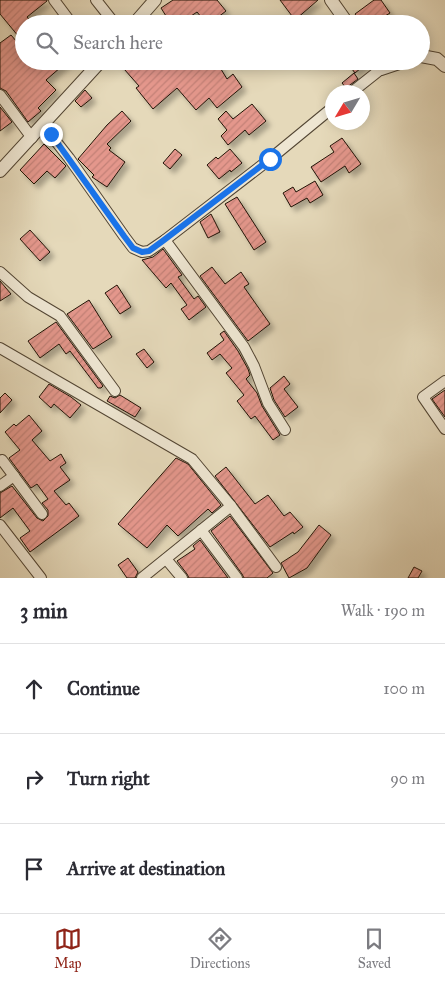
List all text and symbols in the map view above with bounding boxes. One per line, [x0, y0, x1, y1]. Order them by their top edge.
search box [15, 15, 430, 70]
icon: search [33, 29, 61, 57]
text: Search here [73, 31, 163, 54]
north arrow [325, 85, 370, 130]
route end [40, 123, 63, 146]
route start [259, 148, 282, 171]
text: 3 min [20, 598, 68, 624]
text: Walk · 190 m [341, 601, 425, 620]
icon: ahead [20, 675, 48, 703]
text: Continue [67, 677, 140, 700]
text: 100 m [383, 679, 425, 698]
icon: right [20, 765, 48, 793]
text: Turn right [67, 767, 150, 790]
text: 90 m [390, 769, 425, 788]
icon: arrive [20, 855, 48, 883]
text: Arrive at destination [67, 857, 225, 880]
tab: Map [54, 925, 82, 972]
tab: Directions [190, 925, 250, 972]
tab: Saved [358, 925, 391, 972]

